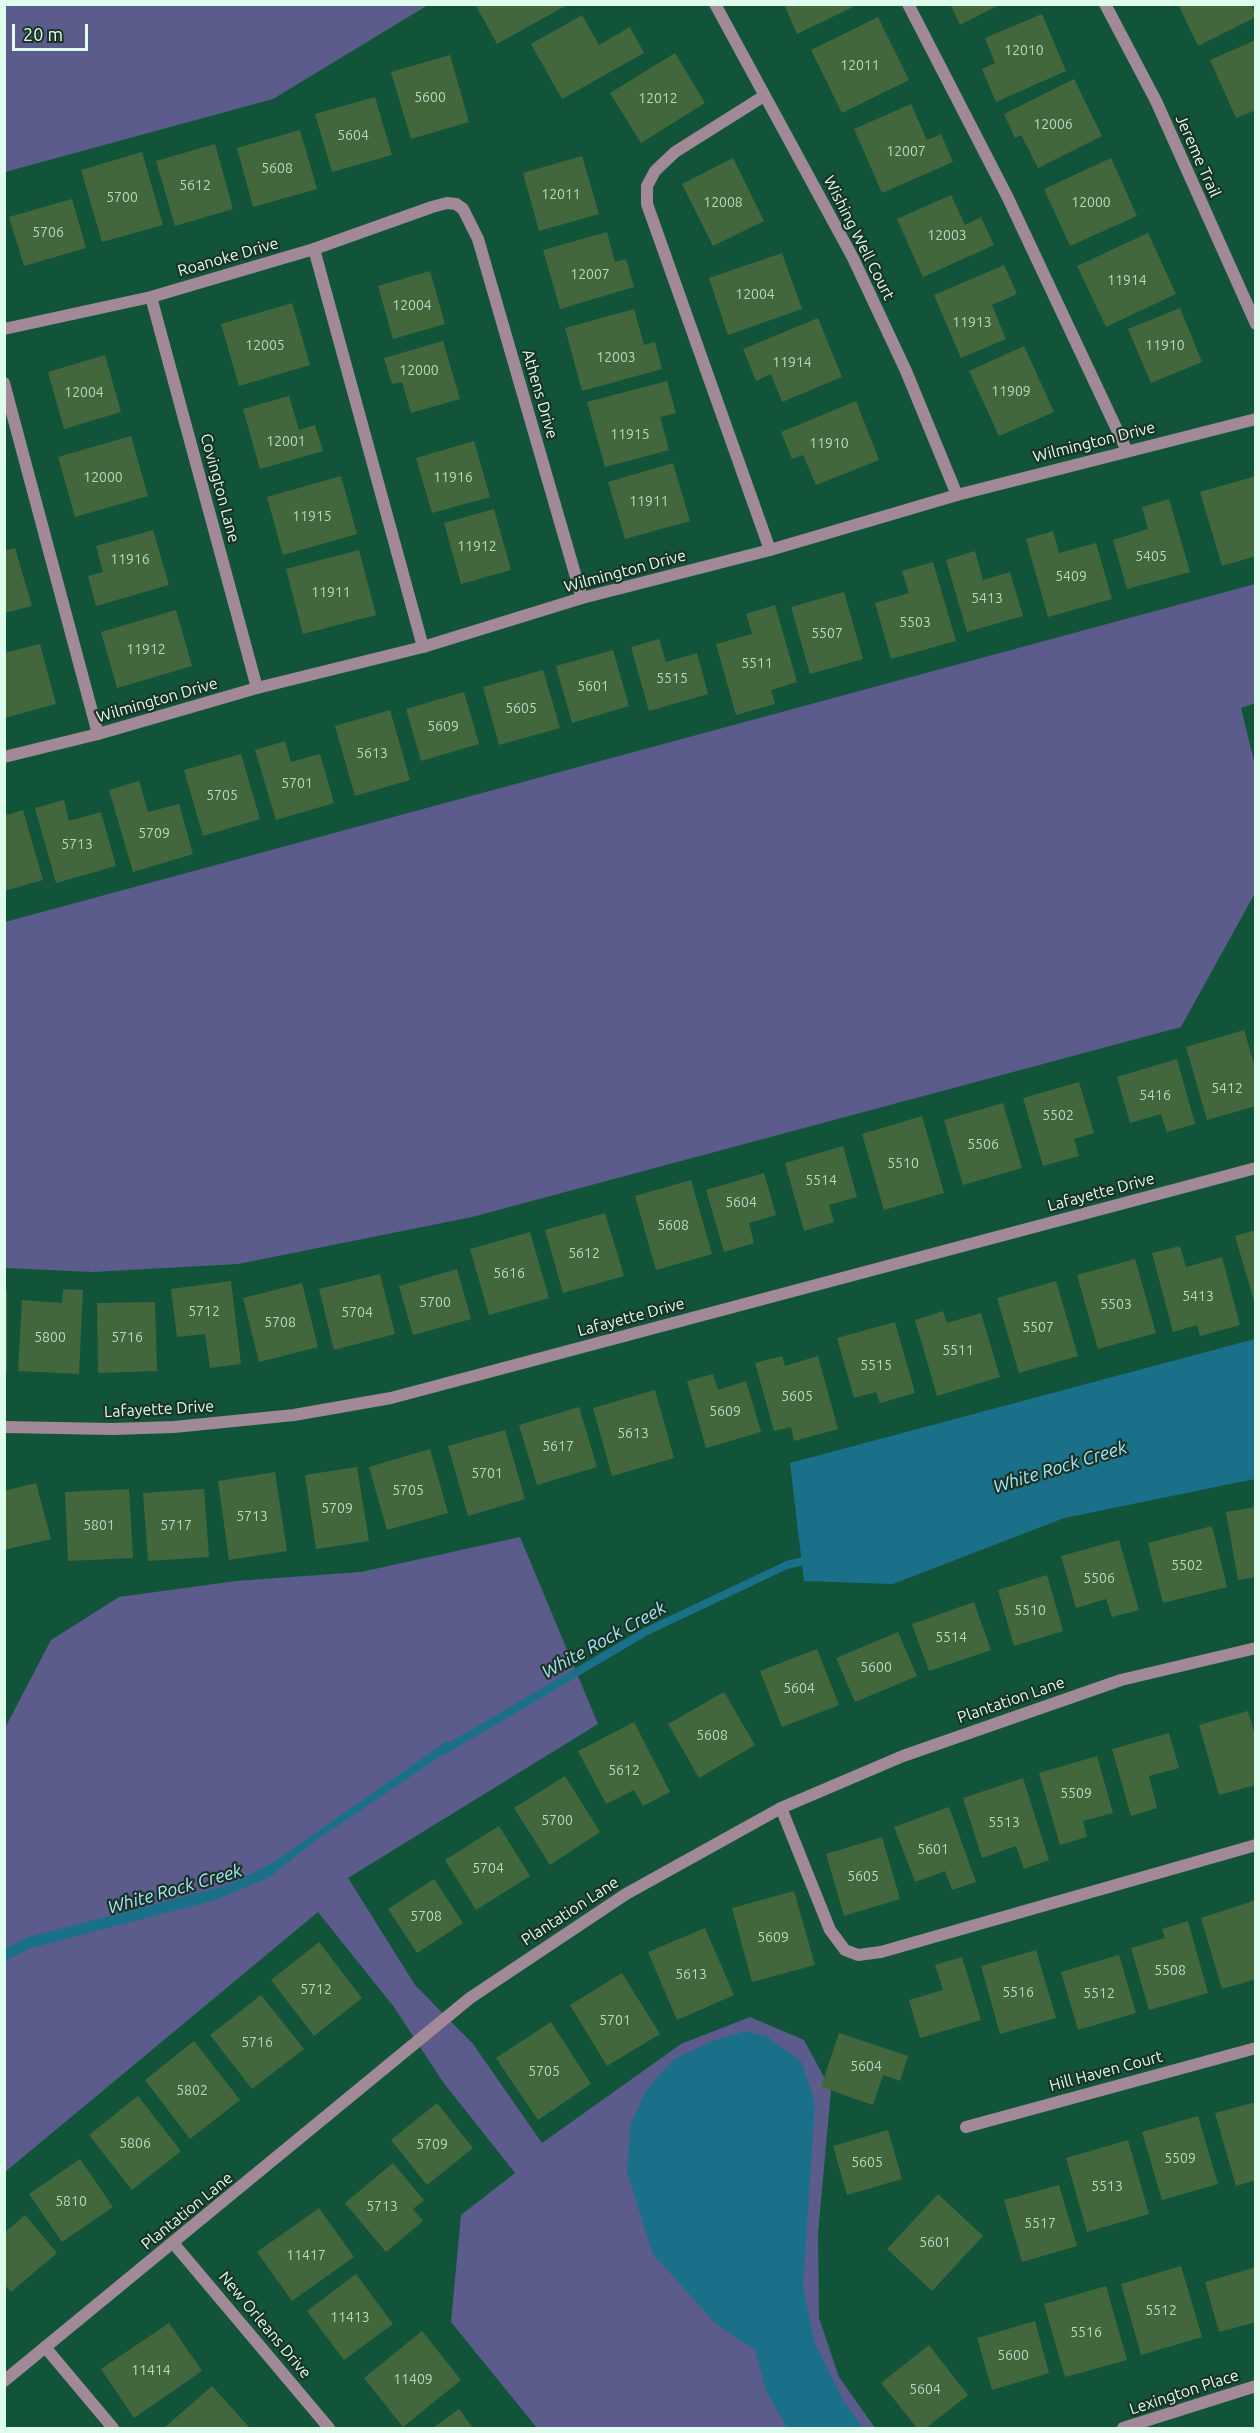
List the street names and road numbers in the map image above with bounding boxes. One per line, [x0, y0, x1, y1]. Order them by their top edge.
street label: Jereme Trail [1171, 112, 1225, 200]
street label: Wishing Well Court [819, 173, 899, 303]
street label: Roanoke Drive [175, 233, 281, 281]
street label: Athens Drive [518, 347, 562, 441]
street label: Wilmington Drive [1031, 418, 1157, 466]
street label: Covington Lane [196, 431, 244, 545]
street label: Wilmington Drive [562, 545, 688, 597]
street label: Wilmington Drive [94, 673, 220, 727]
street label: Lafayette Drive [1045, 1168, 1157, 1216]
street label: Lafayette Drive [575, 1293, 687, 1341]
street label: Lafayette Drive [104, 1397, 214, 1421]
street label: Plantation Lane [955, 1673, 1067, 1727]
street label: Plantation Lane [518, 1872, 622, 1950]
street label: Hill Haven Court [1047, 2047, 1165, 2095]
street label: Plantation Lane [137, 2168, 237, 2254]
street label: New Orleans Drive [215, 2268, 315, 2382]
street label: Lexington Place [1127, 2365, 1241, 2419]

